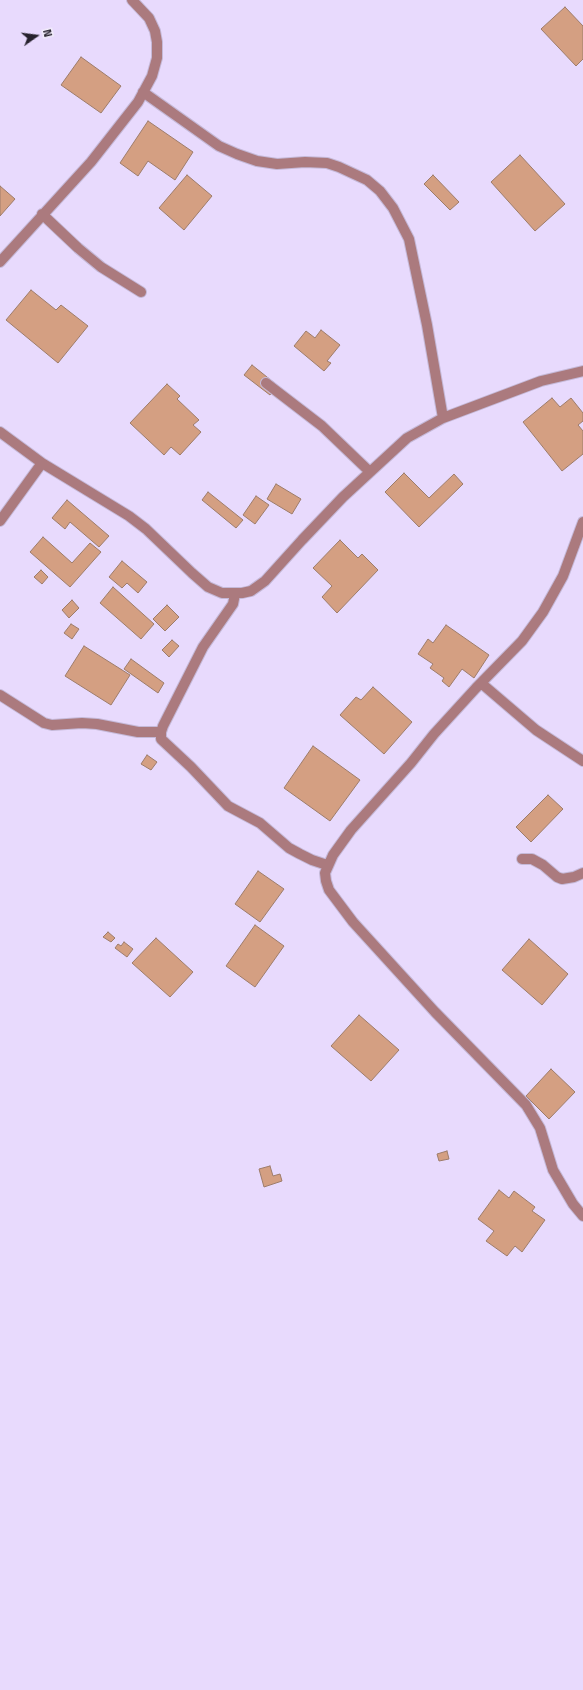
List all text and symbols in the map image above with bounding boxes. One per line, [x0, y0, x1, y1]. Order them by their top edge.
north arrow [16, 16, 56, 56]
text: N [39, 27, 56, 39]

